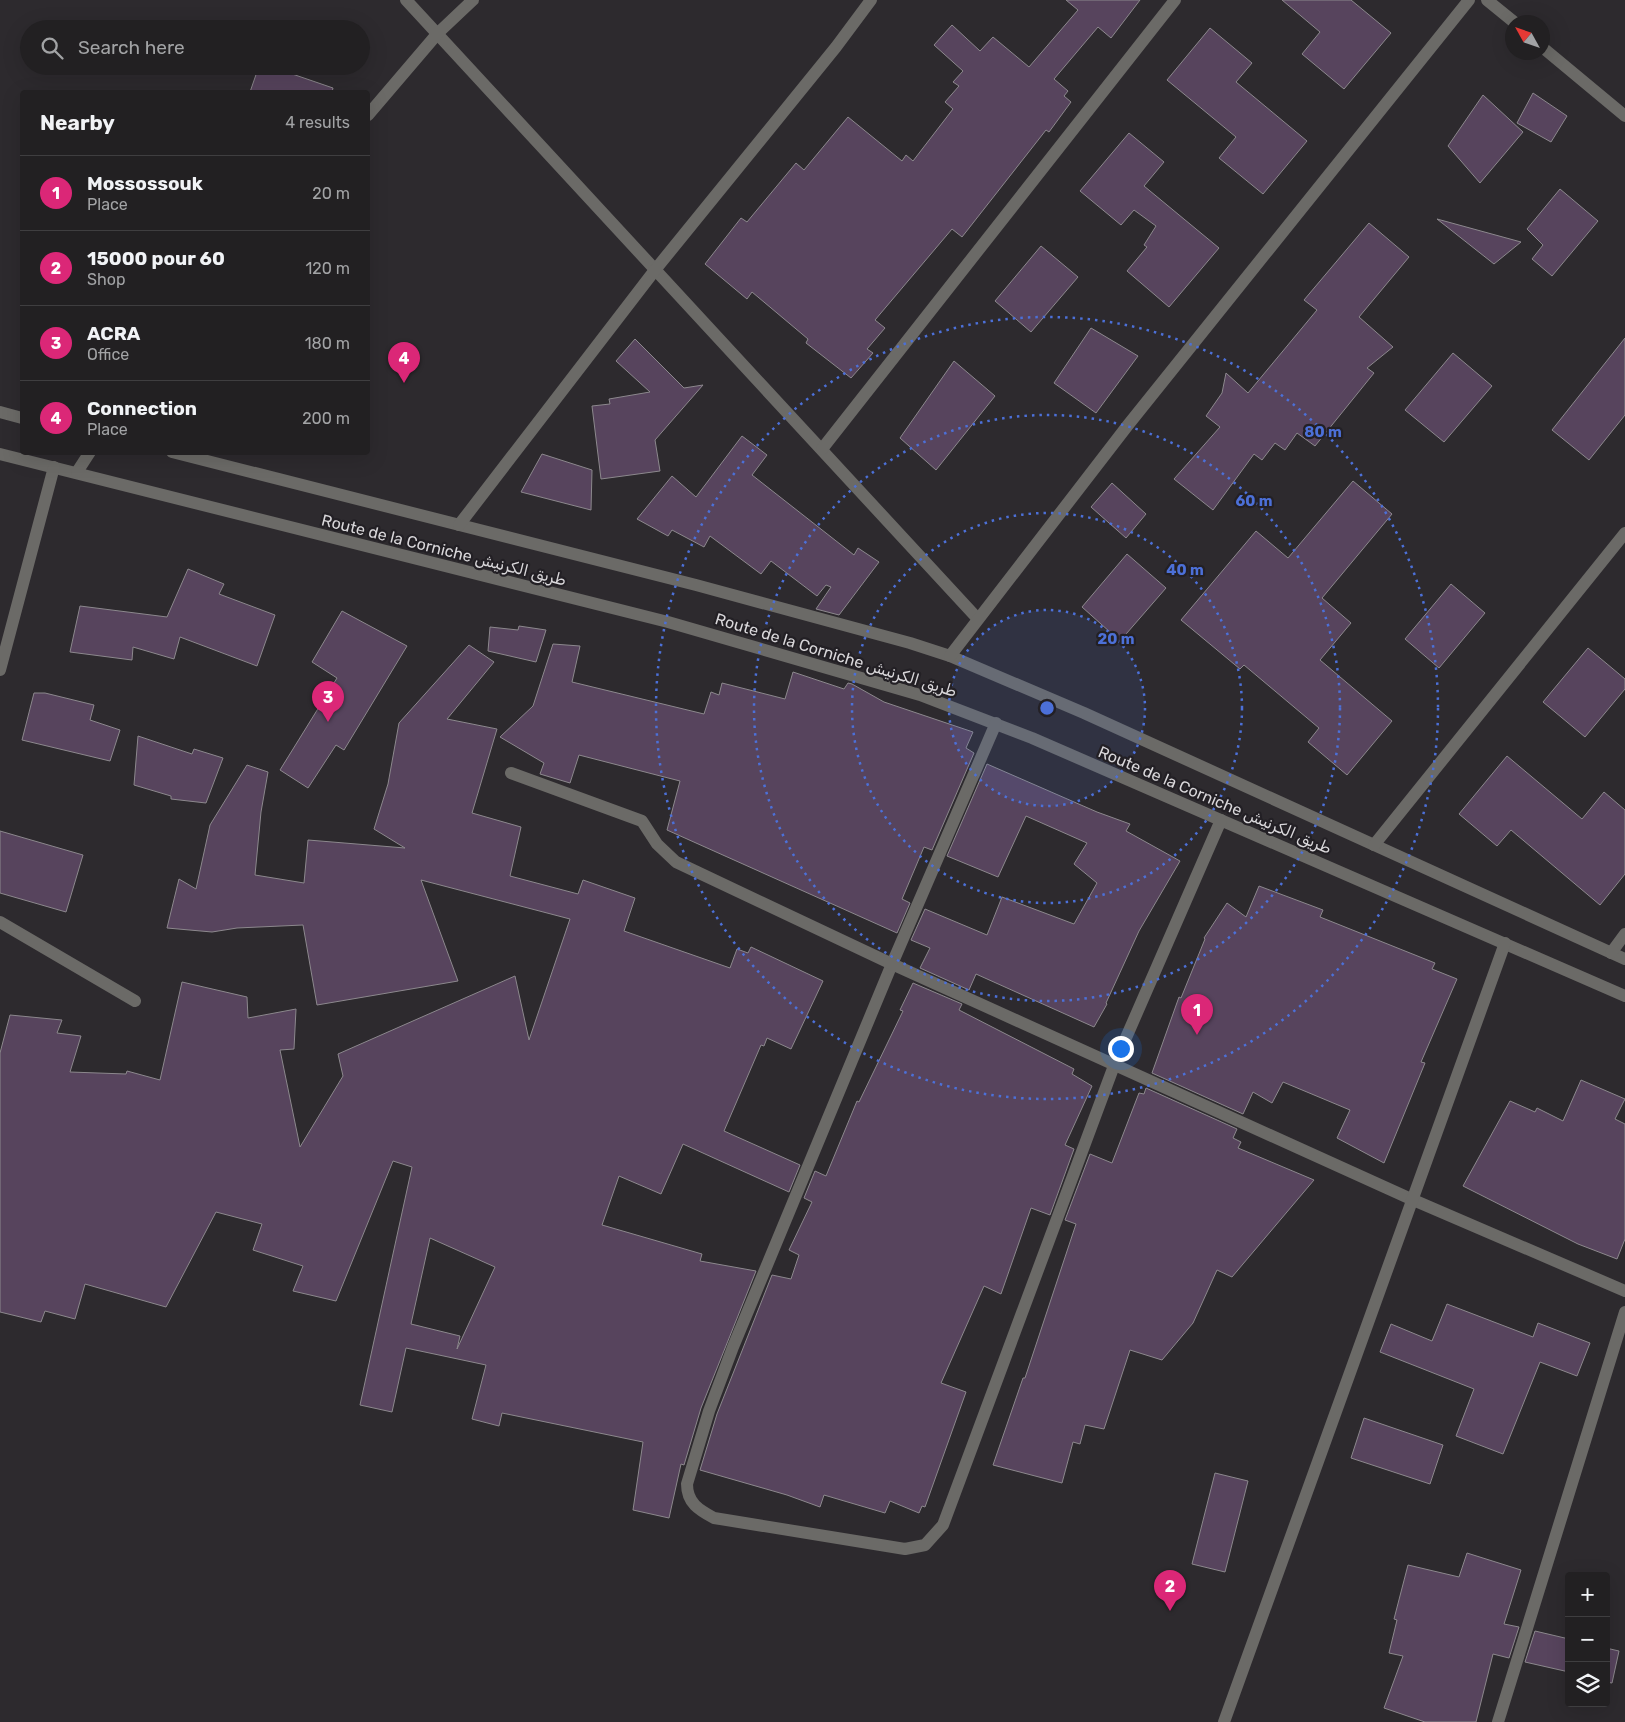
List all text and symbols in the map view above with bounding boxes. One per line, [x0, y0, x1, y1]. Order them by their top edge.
north arrow [1505, 15, 1550, 60]
search box [20, 20, 370, 75]
icon: search [38, 34, 66, 62]
text: Search here [78, 36, 185, 59]
text: Nearby [40, 110, 115, 135]
text: 4 results [285, 113, 350, 132]
text: Mossossouk [87, 172, 203, 195]
text: 1 [52, 184, 60, 203]
text: 20 m [312, 184, 350, 203]
text: Place [87, 195, 128, 214]
text: 15000 pour 60 [87, 247, 225, 270]
text: 2 [51, 259, 61, 278]
text: 120 m [305, 259, 350, 278]
text: Shop [87, 270, 125, 289]
text: ACRA [87, 322, 140, 345]
text: 3 [51, 334, 61, 353]
text: 180 m [305, 334, 350, 353]
pin: 4 [388, 342, 420, 383]
text: Office [87, 345, 129, 364]
text: Connection [87, 397, 197, 420]
text: 4 [51, 409, 61, 428]
text: 200 m [302, 409, 350, 428]
text: Place [87, 420, 128, 439]
text: 80 m [1304, 423, 1342, 441]
text: 60 m [1236, 492, 1272, 510]
street label: Route de la Corniche طريق الكرنيش [319, 510, 568, 591]
text: 40 m [1166, 561, 1204, 579]
street label: Route de la Corniche طريق الكرنيش [713, 609, 959, 702]
text: 20 m [1098, 630, 1134, 648]
pin: 3 [312, 681, 344, 722]
centre of rings [1038, 699, 1056, 717]
street label: Route de la Corniche طريق الكرنيش [1095, 742, 1335, 859]
pin: 1 [1181, 994, 1213, 1035]
your location [1108, 1036, 1134, 1062]
pin: 2 [1154, 1570, 1186, 1611]
map controls [1565, 1572, 1610, 1707]
button: + [1565, 1572, 1610, 1617]
button: − [1565, 1617, 1610, 1662]
button: layers [1565, 1662, 1610, 1707]

